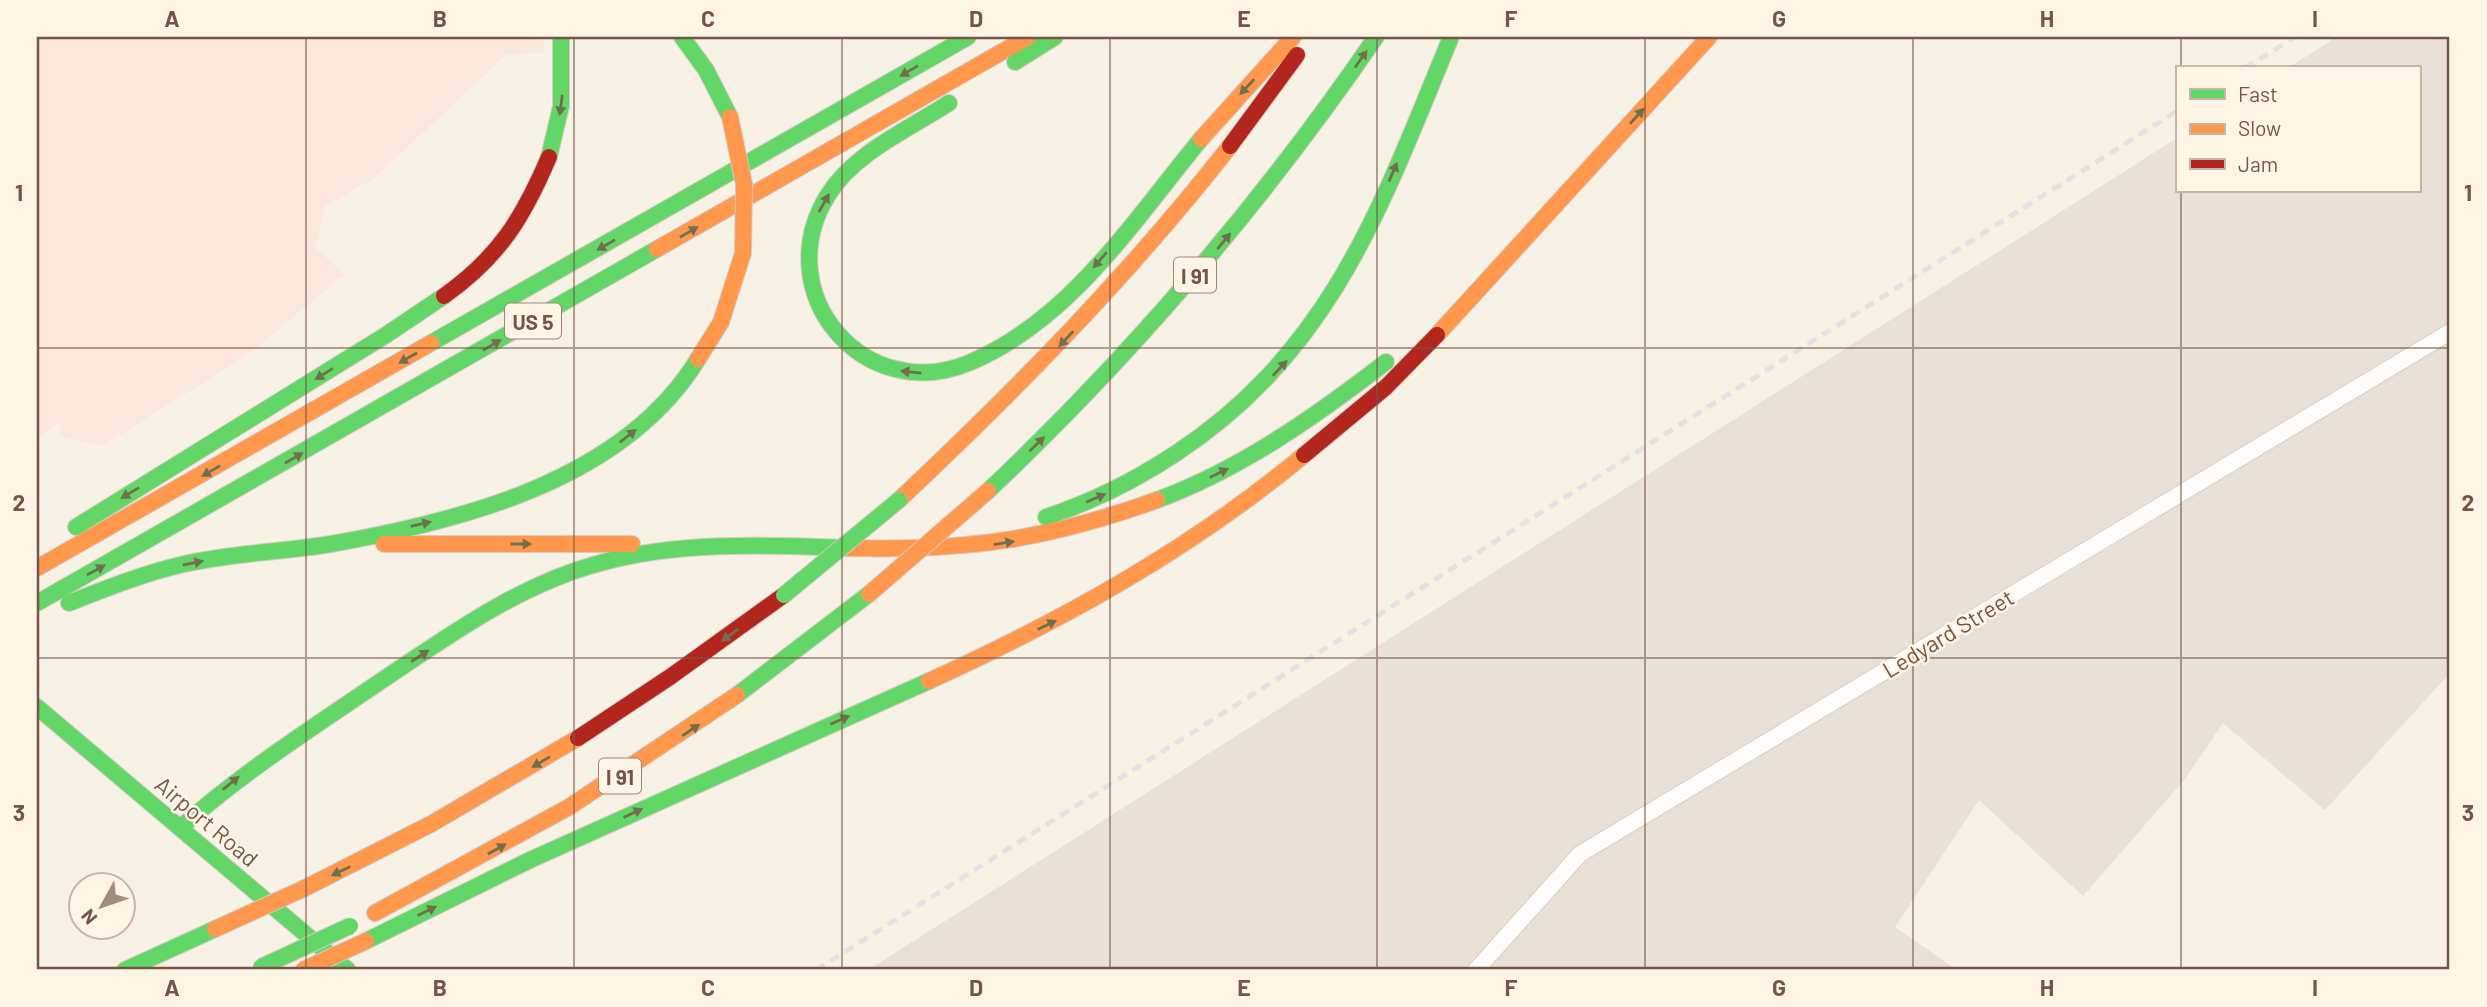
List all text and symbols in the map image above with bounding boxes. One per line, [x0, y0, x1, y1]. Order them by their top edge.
text: A [164, 4, 180, 32]
text: B [433, 4, 447, 32]
text: C [701, 4, 715, 32]
text: D [969, 4, 983, 32]
text: E [1237, 4, 1251, 32]
text: F [1505, 4, 1518, 32]
text: G [1772, 4, 1786, 32]
text: H [2040, 4, 2054, 32]
text: I [2312, 4, 2318, 32]
one-way arrow [1354, 50, 1368, 68]
one-way arrow [900, 65, 919, 77]
legend [2176, 66, 2420, 192]
one-way arrow [1239, 78, 1255, 95]
text: Fast [2238, 81, 2278, 106]
one-way arrow [555, 94, 566, 116]
one-way arrow [1628, 108, 1644, 125]
text: Slow [2238, 115, 2281, 140]
text: Jam [2238, 151, 2278, 176]
one-way arrow [1388, 161, 1399, 182]
text: 1 [15, 178, 23, 206]
text: 1 [2464, 178, 2472, 206]
one-way arrow [818, 193, 829, 213]
one-way arrow [679, 226, 699, 238]
one-way arrow [1217, 232, 1232, 250]
one-way arrow [596, 239, 615, 251]
one-way arrow [1093, 252, 1108, 269]
road number: I 91 [1174, 258, 1216, 292]
road number: US 5 [505, 304, 561, 338]
one-way arrow [1059, 330, 1075, 347]
one-way arrow [482, 339, 501, 351]
one-way arrow [399, 352, 418, 364]
one-way arrow [1272, 359, 1288, 376]
one-way arrow [899, 366, 921, 377]
one-way arrow [315, 368, 334, 381]
one-way arrow [619, 428, 637, 443]
one-way arrow [1029, 435, 1046, 452]
one-way arrow [285, 452, 304, 464]
one-way arrow [201, 465, 220, 477]
one-way arrow [1209, 467, 1229, 479]
one-way arrow [121, 486, 140, 499]
text: 2 [13, 488, 25, 516]
text: 2 [2462, 488, 2474, 516]
one-way arrow [1085, 492, 1106, 503]
one-way arrow [410, 518, 432, 529]
one-way arrow [993, 537, 1015, 548]
one-way arrow [510, 538, 532, 550]
one-way arrow [182, 557, 204, 568]
one-way arrow [87, 564, 106, 576]
street label: Ledyard Street [1877, 583, 2019, 683]
one-way arrow [1037, 620, 1057, 631]
one-way arrow [721, 628, 739, 642]
one-way arrow [410, 649, 429, 662]
one-way arrow [830, 714, 850, 726]
one-way arrow [681, 723, 700, 736]
one-way arrow [531, 755, 550, 768]
road number: I 91 [599, 758, 641, 794]
street label: Airport Road [150, 770, 264, 872]
one-way arrow [222, 776, 240, 790]
text: 3 [13, 798, 25, 826]
text: 3 [2462, 798, 2474, 826]
one-way arrow [622, 807, 643, 818]
one-way arrow [487, 843, 507, 855]
one-way arrow [331, 865, 351, 876]
north arrow [66, 870, 136, 940]
text: N [76, 905, 101, 929]
one-way arrow [417, 905, 437, 916]
text: A [164, 973, 180, 1001]
text: B [433, 973, 447, 1001]
text: C [701, 973, 715, 1001]
text: D [969, 973, 983, 1001]
text: E [1237, 973, 1251, 1001]
text: F [1505, 973, 1518, 1001]
text: G [1772, 973, 1786, 1001]
text: H [2040, 973, 2054, 1001]
text: I [2312, 973, 2318, 1001]

